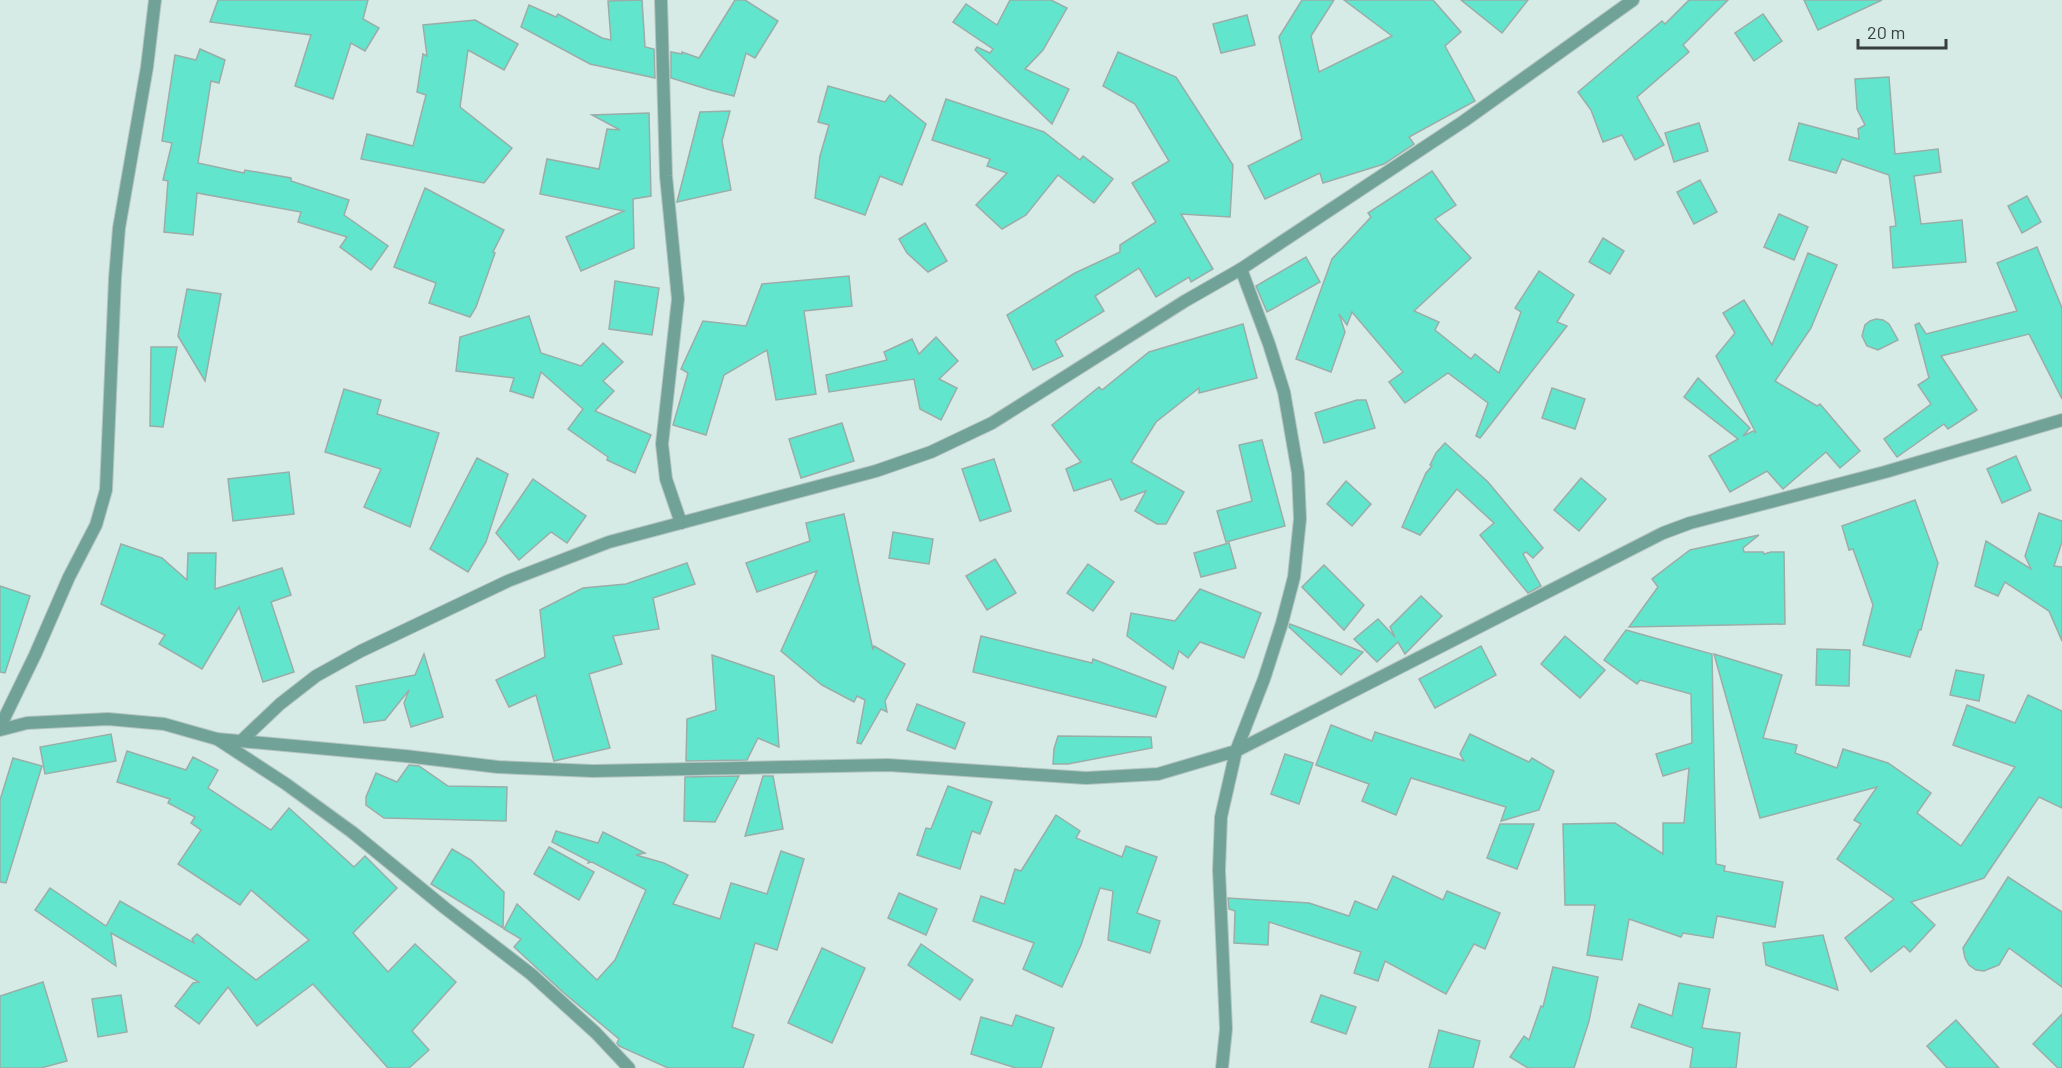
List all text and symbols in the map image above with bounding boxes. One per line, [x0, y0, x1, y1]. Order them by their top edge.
scale bar [1858, 12, 1946, 50]
text: 20 m [1867, 21, 1905, 43]

